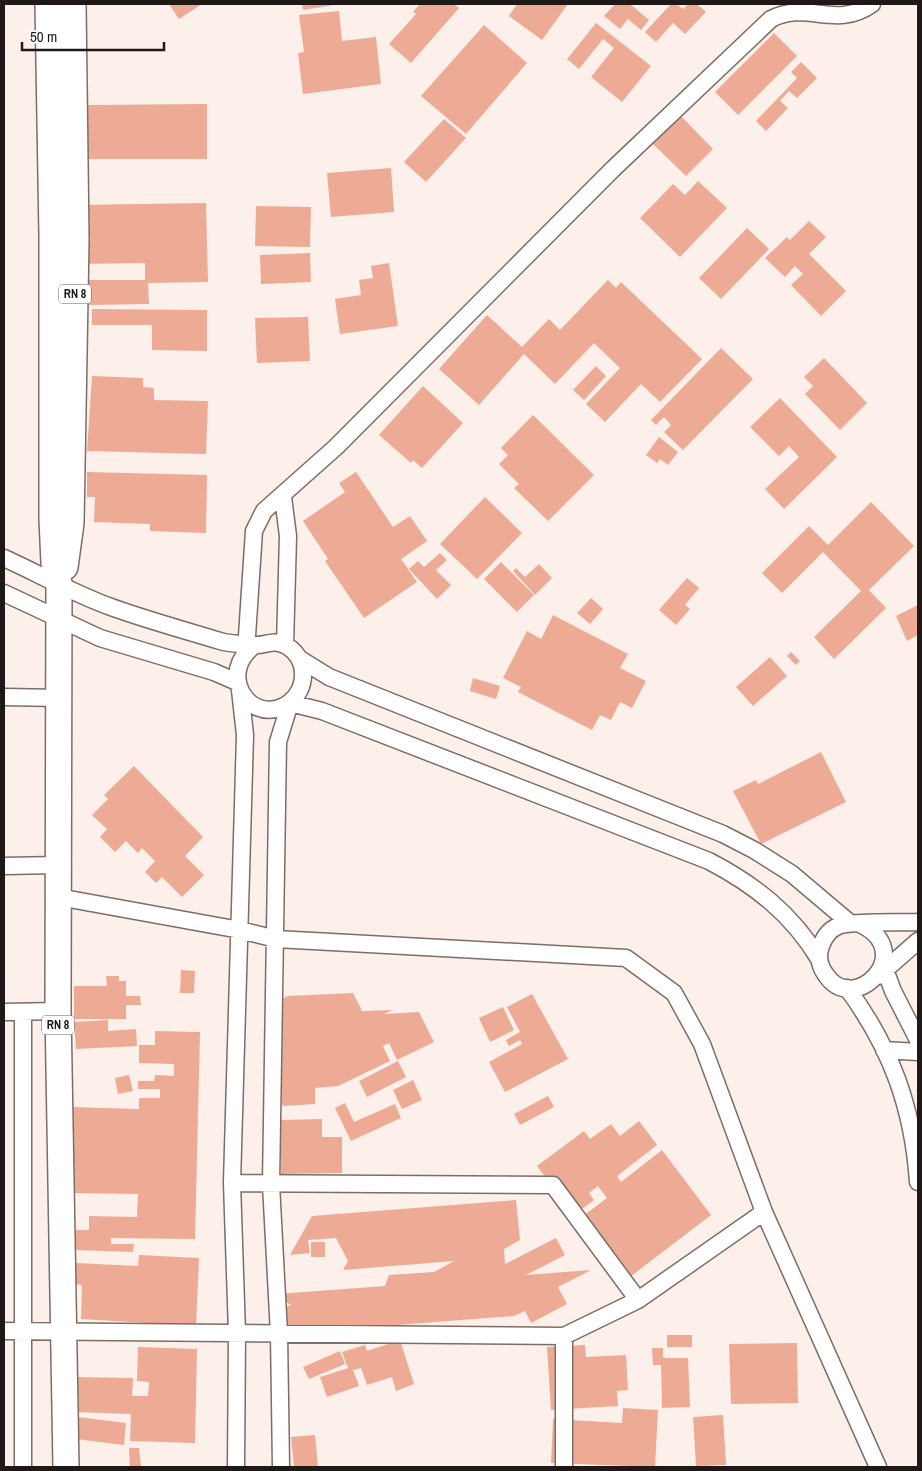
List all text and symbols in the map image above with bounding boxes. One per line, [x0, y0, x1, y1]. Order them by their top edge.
scale bar [22, 20, 165, 52]
text: 50 m [30, 26, 57, 47]
road number: RN 8 [59, 284, 91, 304]
road number: RN 8 [42, 1016, 74, 1034]

